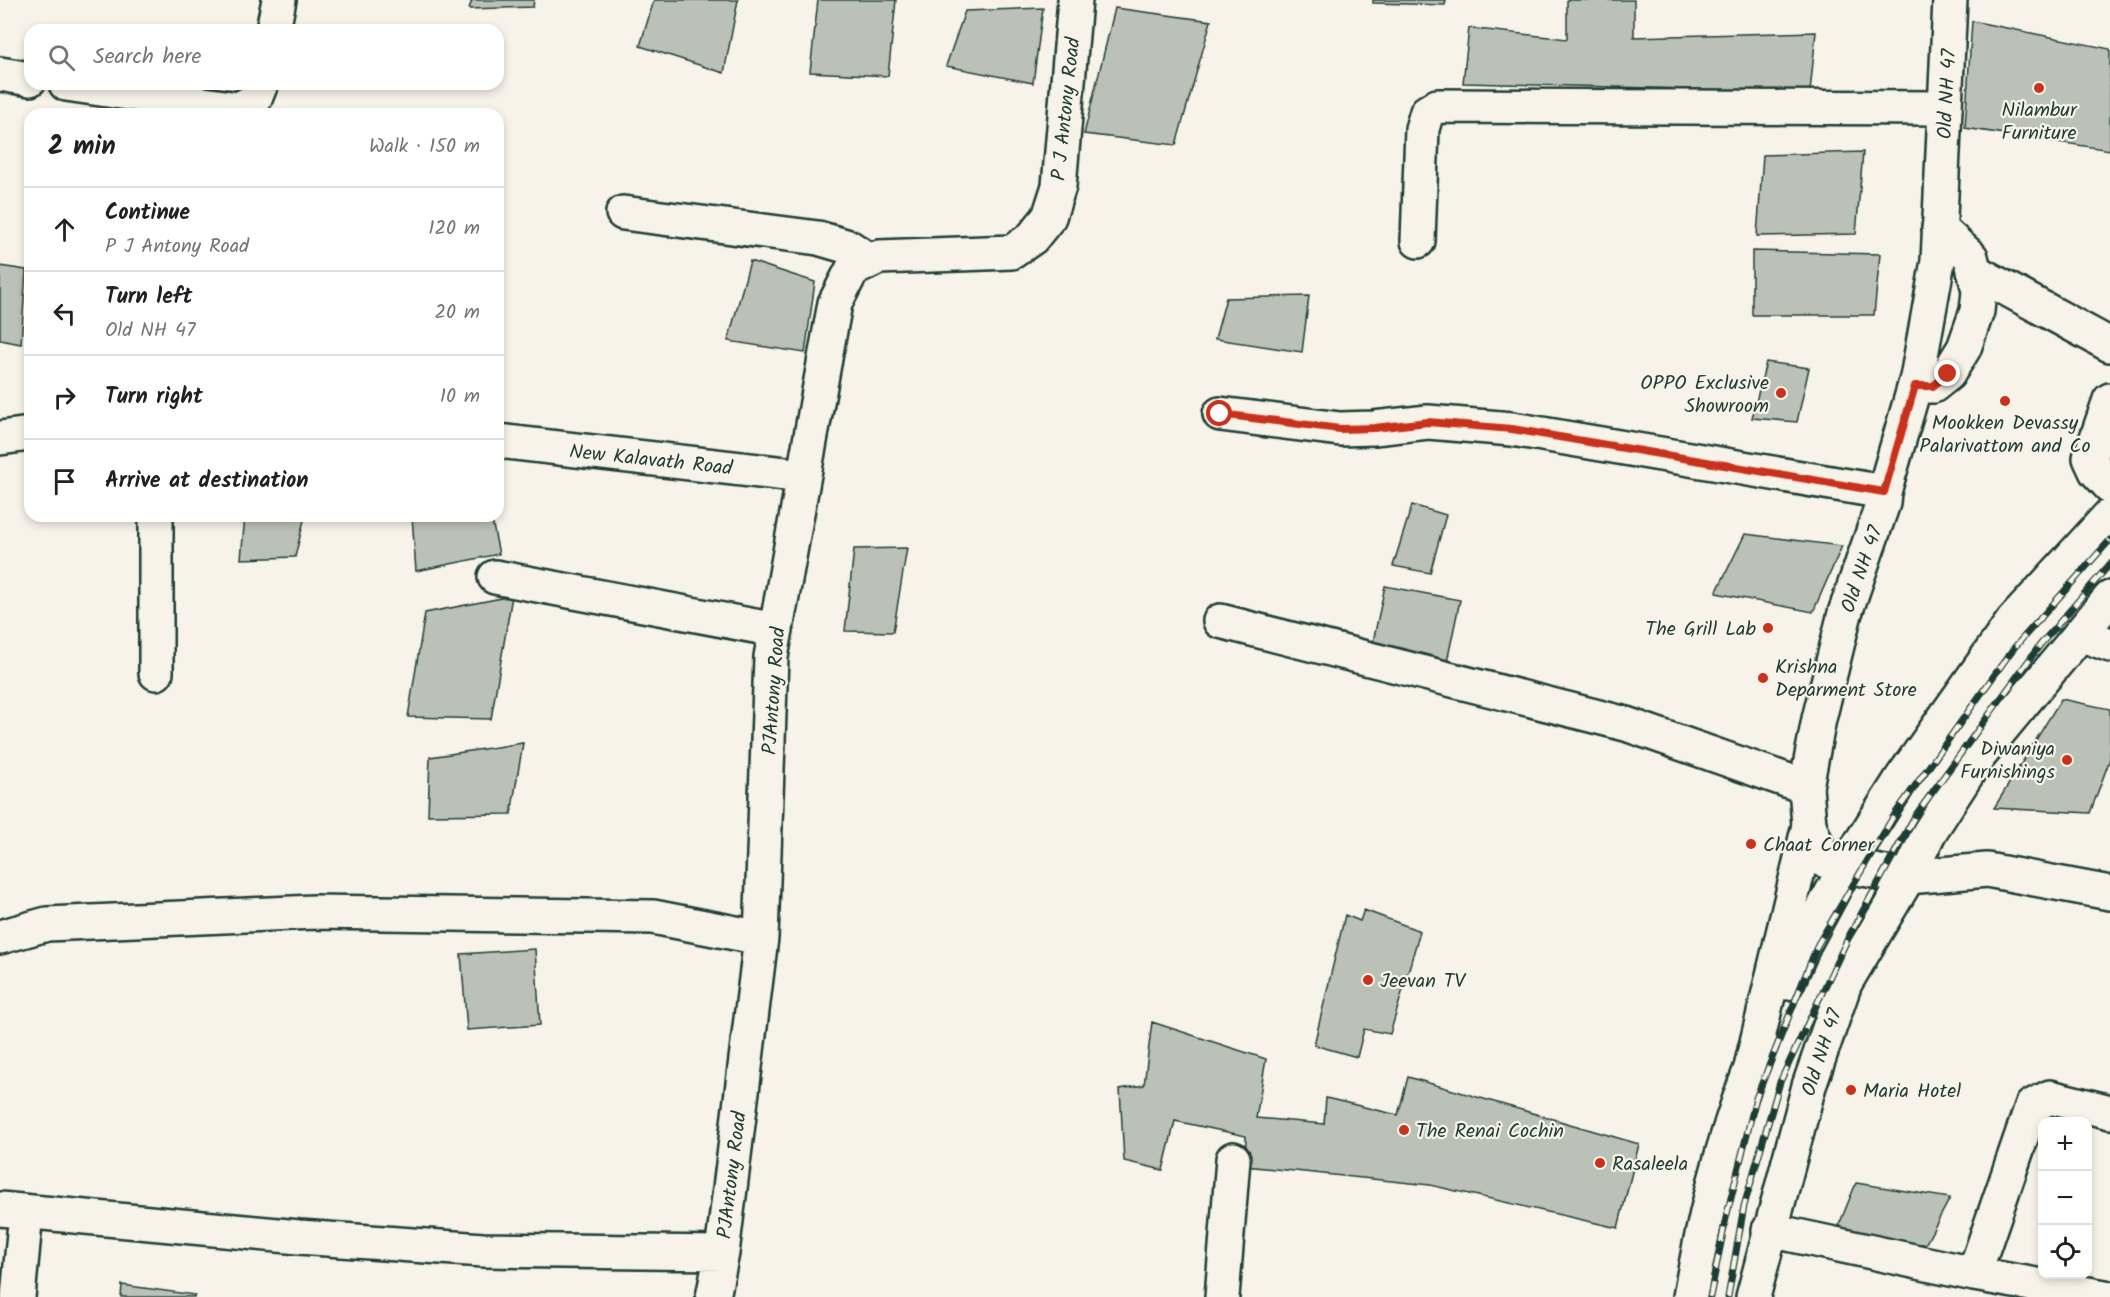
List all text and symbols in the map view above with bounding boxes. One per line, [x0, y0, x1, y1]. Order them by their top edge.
search box [24, 24, 504, 90]
street label: P J Antony Road [1044, 35, 1091, 183]
text: Search here [93, 40, 201, 75]
icon: search [45, 41, 78, 74]
street label: Old NH 47 [1930, 47, 1966, 140]
marker: Nilambur Furniture [2032, 81, 2046, 95]
place label: Nilambur Furniture [2001, 95, 2078, 150]
text: 2 min [48, 126, 116, 168]
text: Walk · 150 m [369, 131, 480, 163]
text: Continue [105, 196, 190, 231]
icon: ahead [48, 213, 81, 246]
text: 120 m [428, 213, 480, 245]
text: P J Antony Road [105, 231, 249, 263]
text: Turn left [105, 280, 192, 315]
icon: left [48, 297, 81, 330]
text: 20 m [434, 297, 480, 329]
text: Old NH 47 [105, 315, 195, 347]
route end [1934, 360, 1960, 386]
place label: OPPO Exclusive Showroom [1640, 368, 1769, 423]
text: Turn right [105, 380, 203, 415]
icon: right [48, 381, 81, 414]
text: 10 m [440, 381, 480, 413]
marker: OPPO Exclusive Showroom [1774, 386, 1788, 400]
marker: Mookken Devassy Palarivattom and Co [1998, 394, 2012, 408]
route start [1206, 400, 1232, 426]
place label: Mookken Devassy Palarivattom and Co [1919, 408, 2091, 463]
street label: New Kalavath Road [568, 437, 735, 486]
text: Arrive at destination [105, 464, 308, 499]
icon: arrive [48, 465, 81, 498]
street label: Old NH 47 [1833, 521, 1893, 618]
place label: The Grill Lab [1645, 614, 1756, 646]
marker: The Grill Lab [1761, 621, 1775, 635]
street label: PJAntony Road [755, 625, 795, 756]
place label: Krishna Deparment Store [1775, 652, 1917, 707]
marker: Krishna Deparment Store [1756, 671, 1770, 685]
place label: Diwaniya Furnishings [1960, 734, 2055, 789]
marker: Diwaniya Furnishings [2060, 753, 2074, 767]
place label: Chaat Corner [1763, 830, 1876, 862]
marker: Chaat Corner [1744, 837, 1758, 851]
place label: Jeevan TV [1380, 966, 1467, 998]
marker: Jeevan TV [1361, 973, 1375, 987]
street label: Old NH 47 [1794, 1004, 1852, 1101]
place label: Maria Hotel [1863, 1076, 1961, 1108]
marker: Maria Hotel [1844, 1083, 1858, 1097]
street label: PJAntony Road [709, 1109, 757, 1241]
place label: The Renai Cochin [1416, 1116, 1564, 1148]
map controls [2038, 1117, 2092, 1279]
button: + [2038, 1117, 2092, 1171]
marker: The Renai Cochin [1397, 1123, 1411, 1137]
place label: Rasaleela [1612, 1149, 1688, 1181]
marker: Rasaleela [1593, 1156, 1607, 1170]
button: − [2038, 1171, 2092, 1225]
button: locate [2038, 1225, 2092, 1279]

